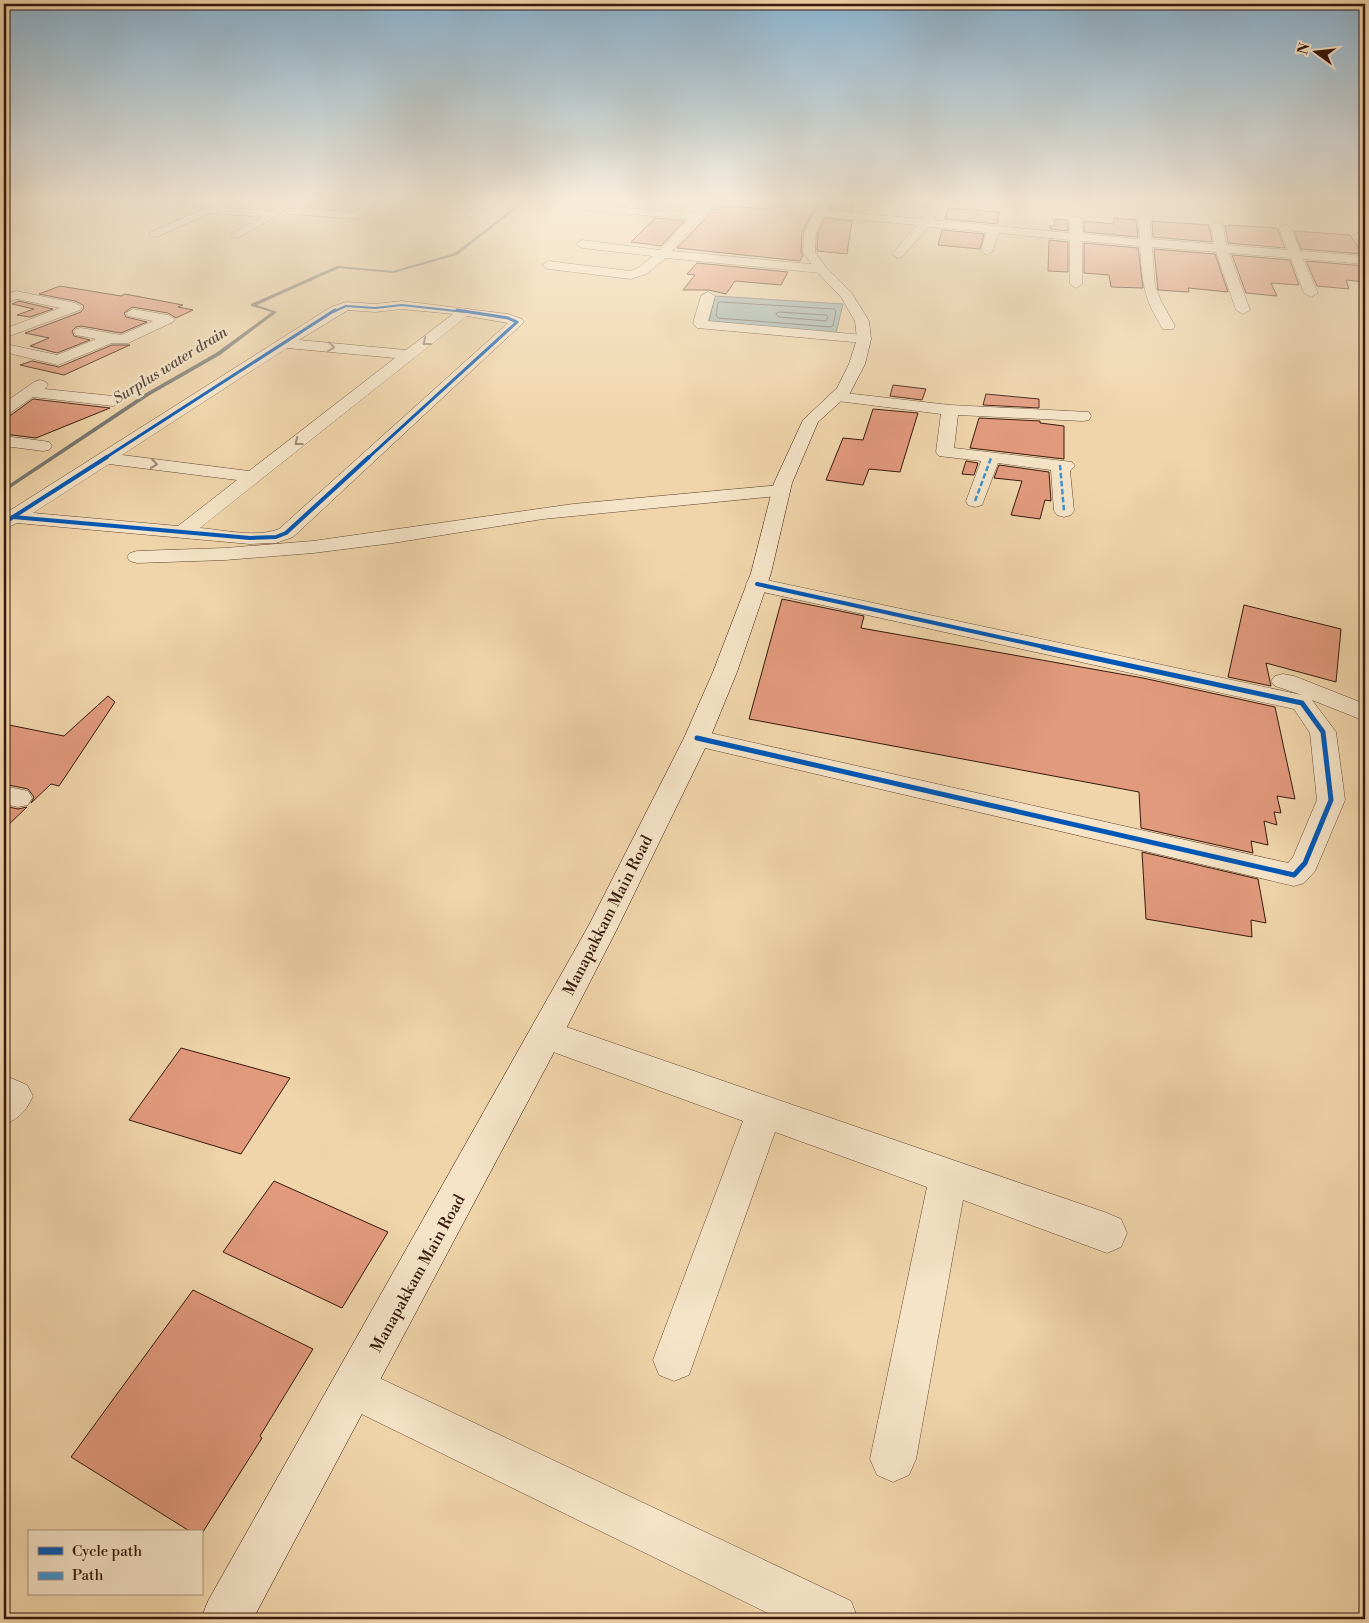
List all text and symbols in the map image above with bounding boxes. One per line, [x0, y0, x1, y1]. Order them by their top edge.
north arrow [1292, 28, 1342, 78]
text: N [1294, 41, 1315, 57]
water label: Surplus water drain [110, 322, 231, 408]
one-way arrow [423, 336, 432, 344]
one-way arrow [327, 342, 335, 353]
one-way arrow [295, 436, 304, 444]
one-way arrow [150, 458, 158, 469]
street label: Manapakkam Main Road [559, 832, 657, 999]
street label: Manapakkam Main Road [366, 1191, 470, 1356]
legend [28, 1530, 202, 1596]
text: Cycle path [72, 1542, 142, 1561]
text: Path [72, 1566, 104, 1585]

